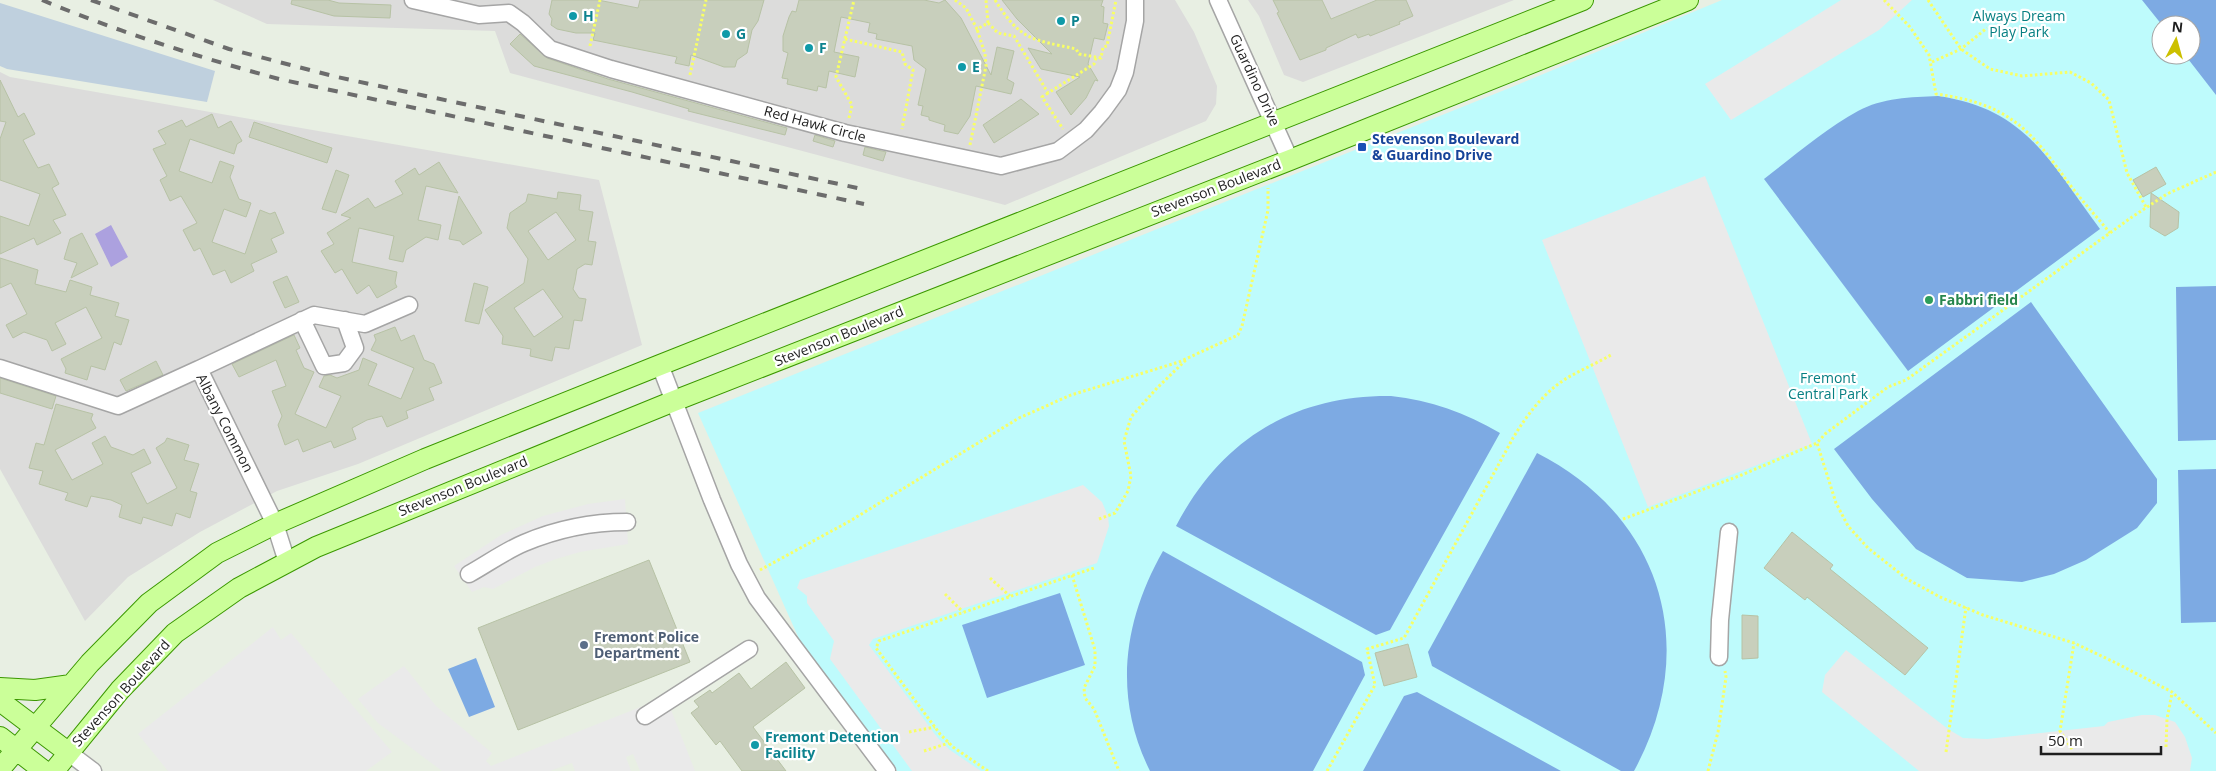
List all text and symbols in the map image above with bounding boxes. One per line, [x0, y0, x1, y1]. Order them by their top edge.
place label: H [583, 6, 594, 25]
park label: Always Dream Play Park [1973, 6, 2065, 41]
marker: H [567, 10, 579, 22]
place label: P [1071, 11, 1080, 30]
marker: P [1055, 15, 1067, 27]
north arrow [2151, 15, 2201, 65]
text: N [2171, 17, 2184, 37]
place label: G [736, 24, 746, 43]
marker: G [720, 28, 732, 40]
street label: Guardino Drive [1226, 31, 1285, 129]
place label: F [819, 38, 827, 57]
marker: F [803, 42, 815, 54]
place label: E [972, 57, 980, 76]
marker: E [956, 61, 968, 73]
street label: Red Hawk Circle [762, 101, 868, 146]
place label: Stevenson Boulevard & Guardino Drive [1372, 129, 1519, 164]
marker: Stevenson Boulevard & Guardino Drive [1356, 141, 1368, 153]
street label: Stevenson Boulevard [1148, 154, 1284, 221]
place label: Fabbri field [1939, 290, 2018, 309]
marker: Fabbri field [1923, 294, 1935, 306]
street label: Stevenson Boulevard [771, 301, 906, 370]
park label: Fremont Central Park [1788, 368, 1869, 403]
street label: Albany Common [192, 370, 258, 475]
street label: Stevenson Boulevard [395, 451, 530, 520]
place label: Fremont Police Department [594, 627, 699, 662]
street label: Stevenson Boulevard [67, 635, 174, 750]
marker: Fremont Police Department [578, 639, 590, 651]
scale bar [2041, 724, 2161, 756]
place label: Fremont Detention Facility [765, 727, 899, 762]
text: 50 m [2048, 730, 2083, 750]
marker: Fremont Detention Facility [749, 739, 761, 751]

